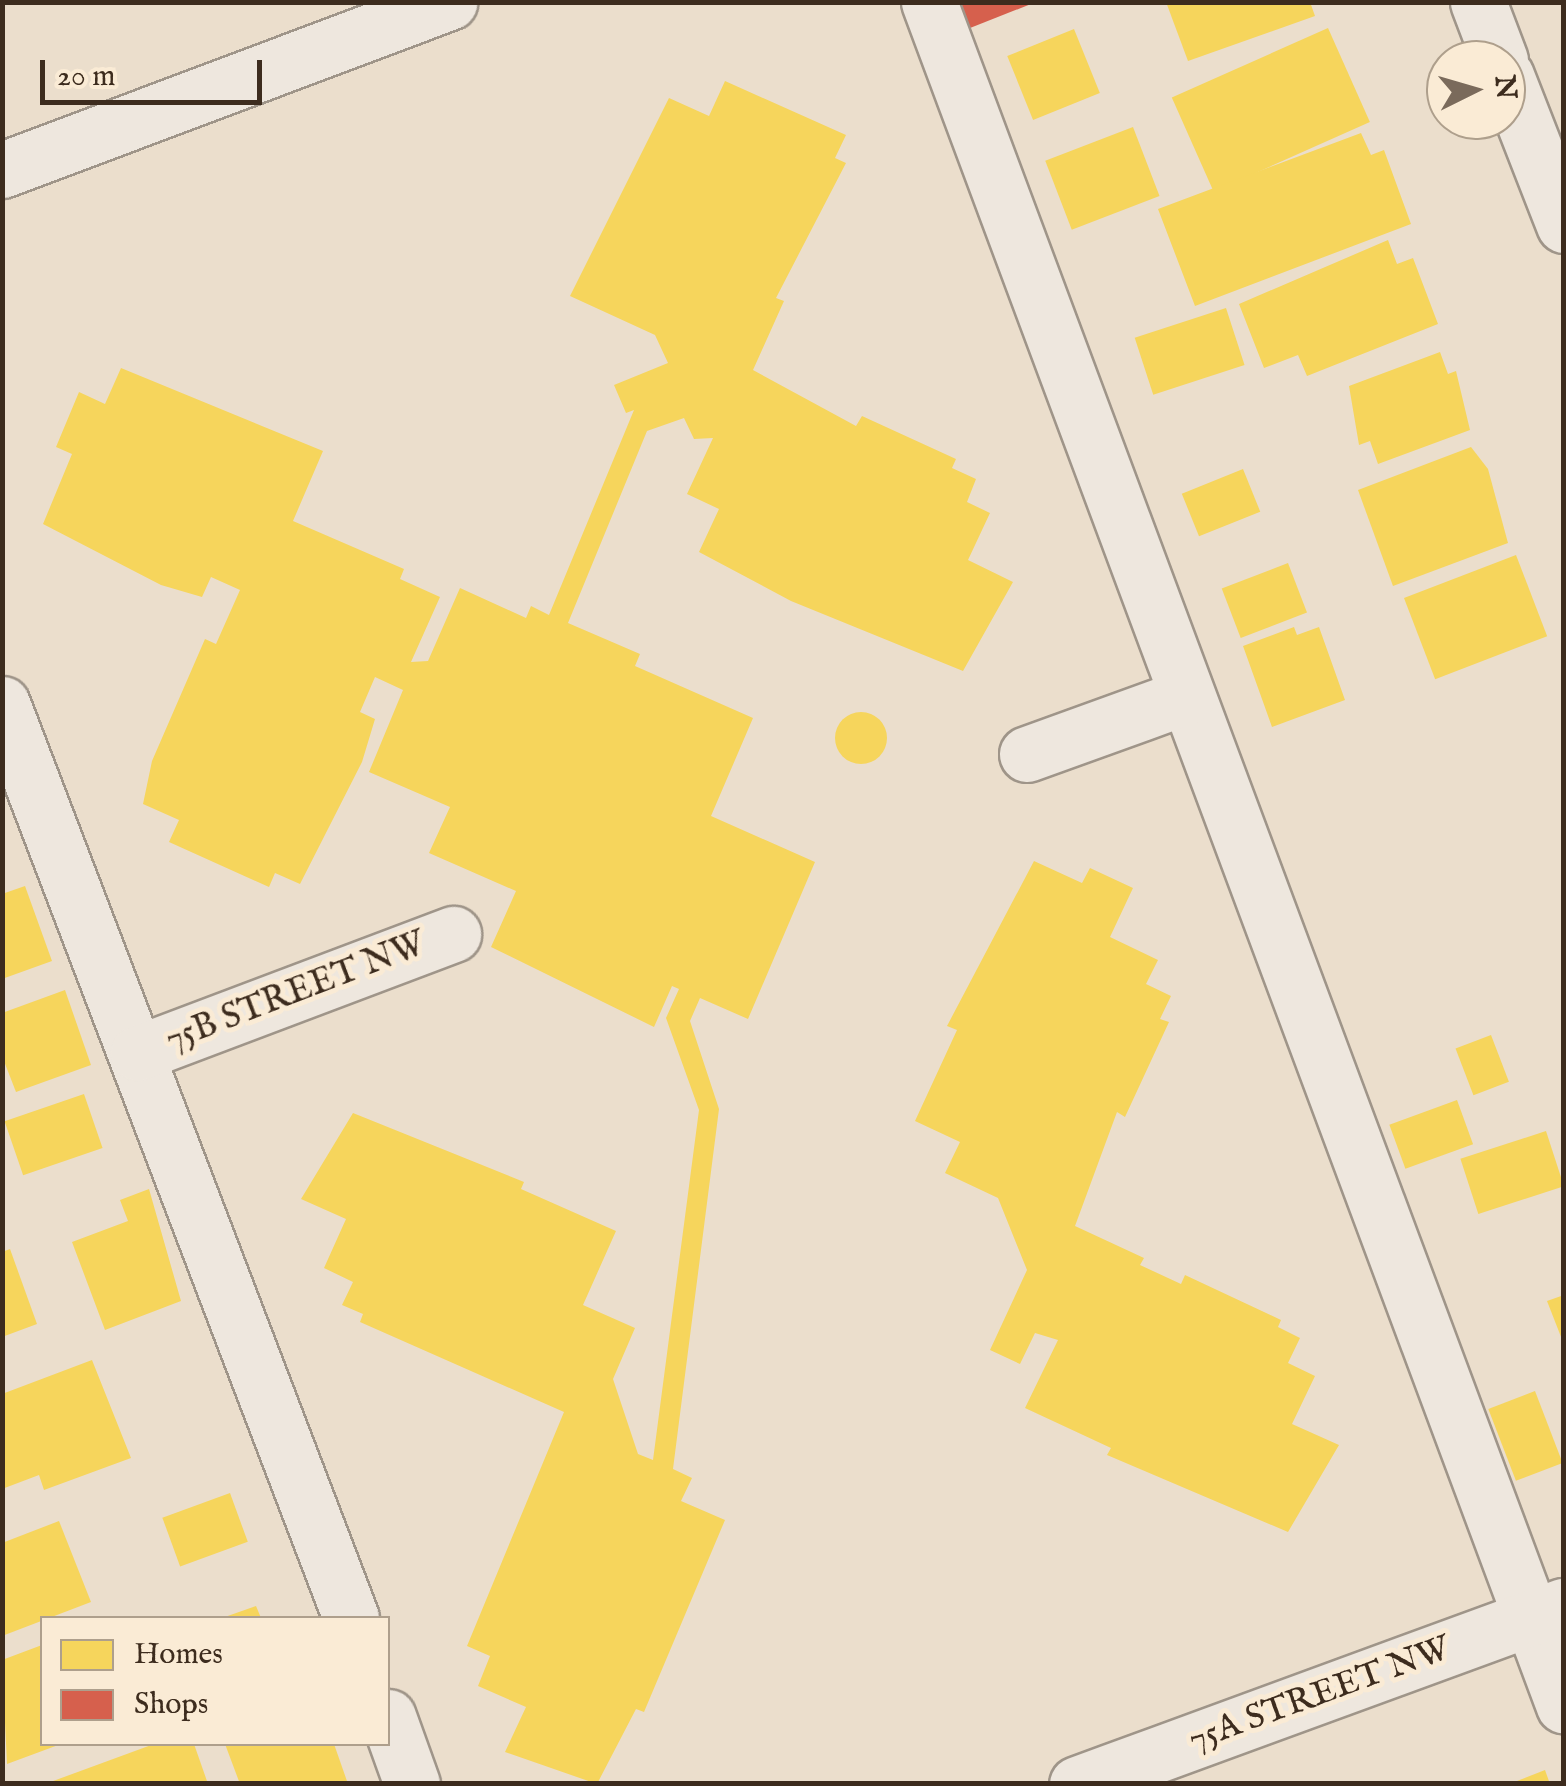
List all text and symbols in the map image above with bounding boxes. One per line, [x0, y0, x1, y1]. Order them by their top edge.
scale bar [45, 40, 268, 102]
north arrow [1426, 40, 1526, 140]
text: 20 m [57, 58, 116, 96]
text: N [1486, 74, 1523, 101]
street label: 75B STREET NW [160, 924, 432, 1062]
legend [40, 1616, 390, 1746]
street label: 75A STREET NW [1183, 1628, 1457, 1762]
text: Homes [134, 1636, 223, 1674]
text: Shops [134, 1686, 208, 1724]

